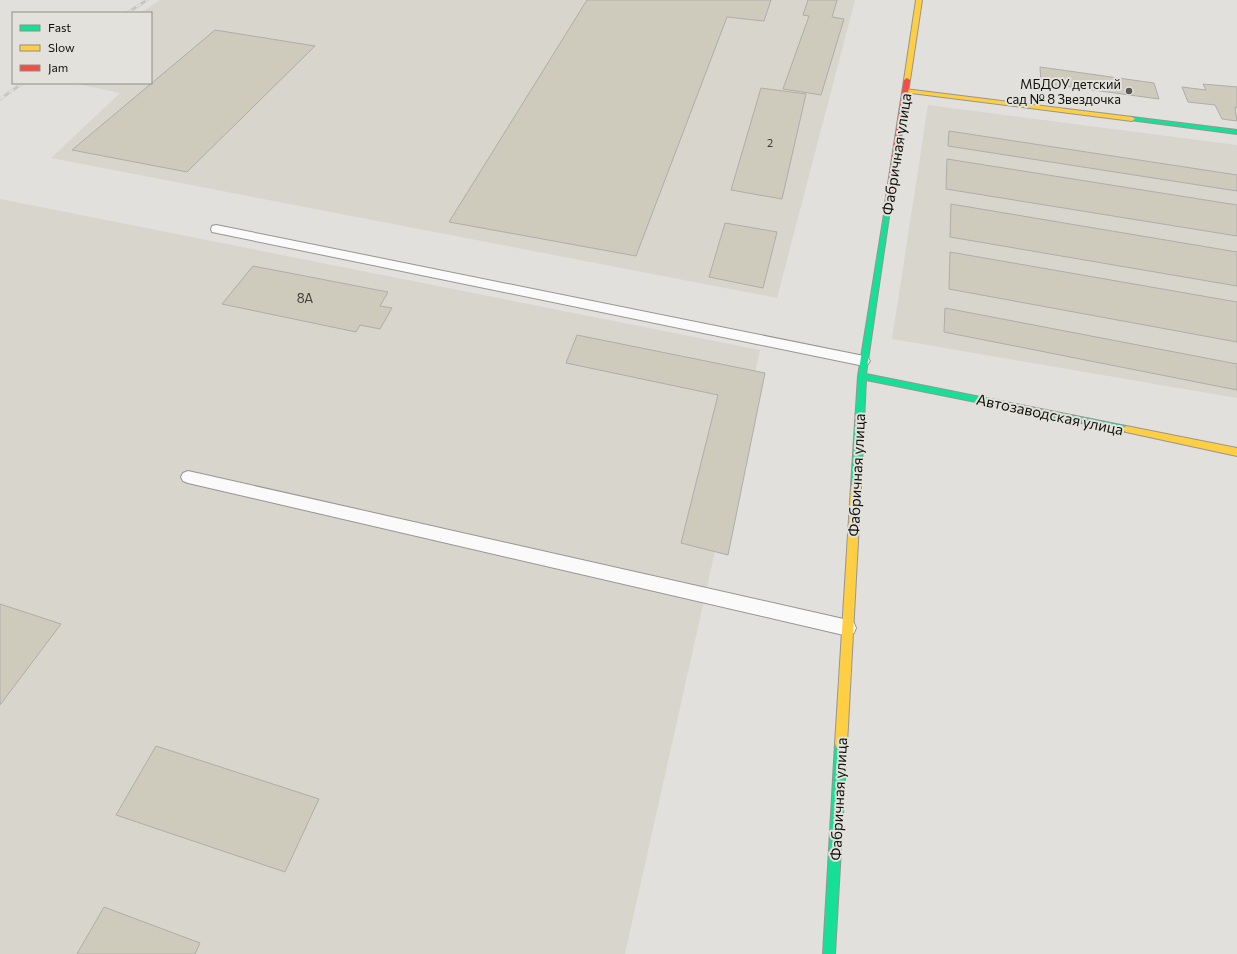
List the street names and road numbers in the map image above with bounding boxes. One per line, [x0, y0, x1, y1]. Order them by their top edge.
street label: Фабричная улица [877, 92, 915, 216]
street label: Автозаводская улица [975, 390, 1125, 438]
street label: Фабричная улица [844, 413, 868, 537]
street label: Фабричная улица [826, 737, 850, 861]

